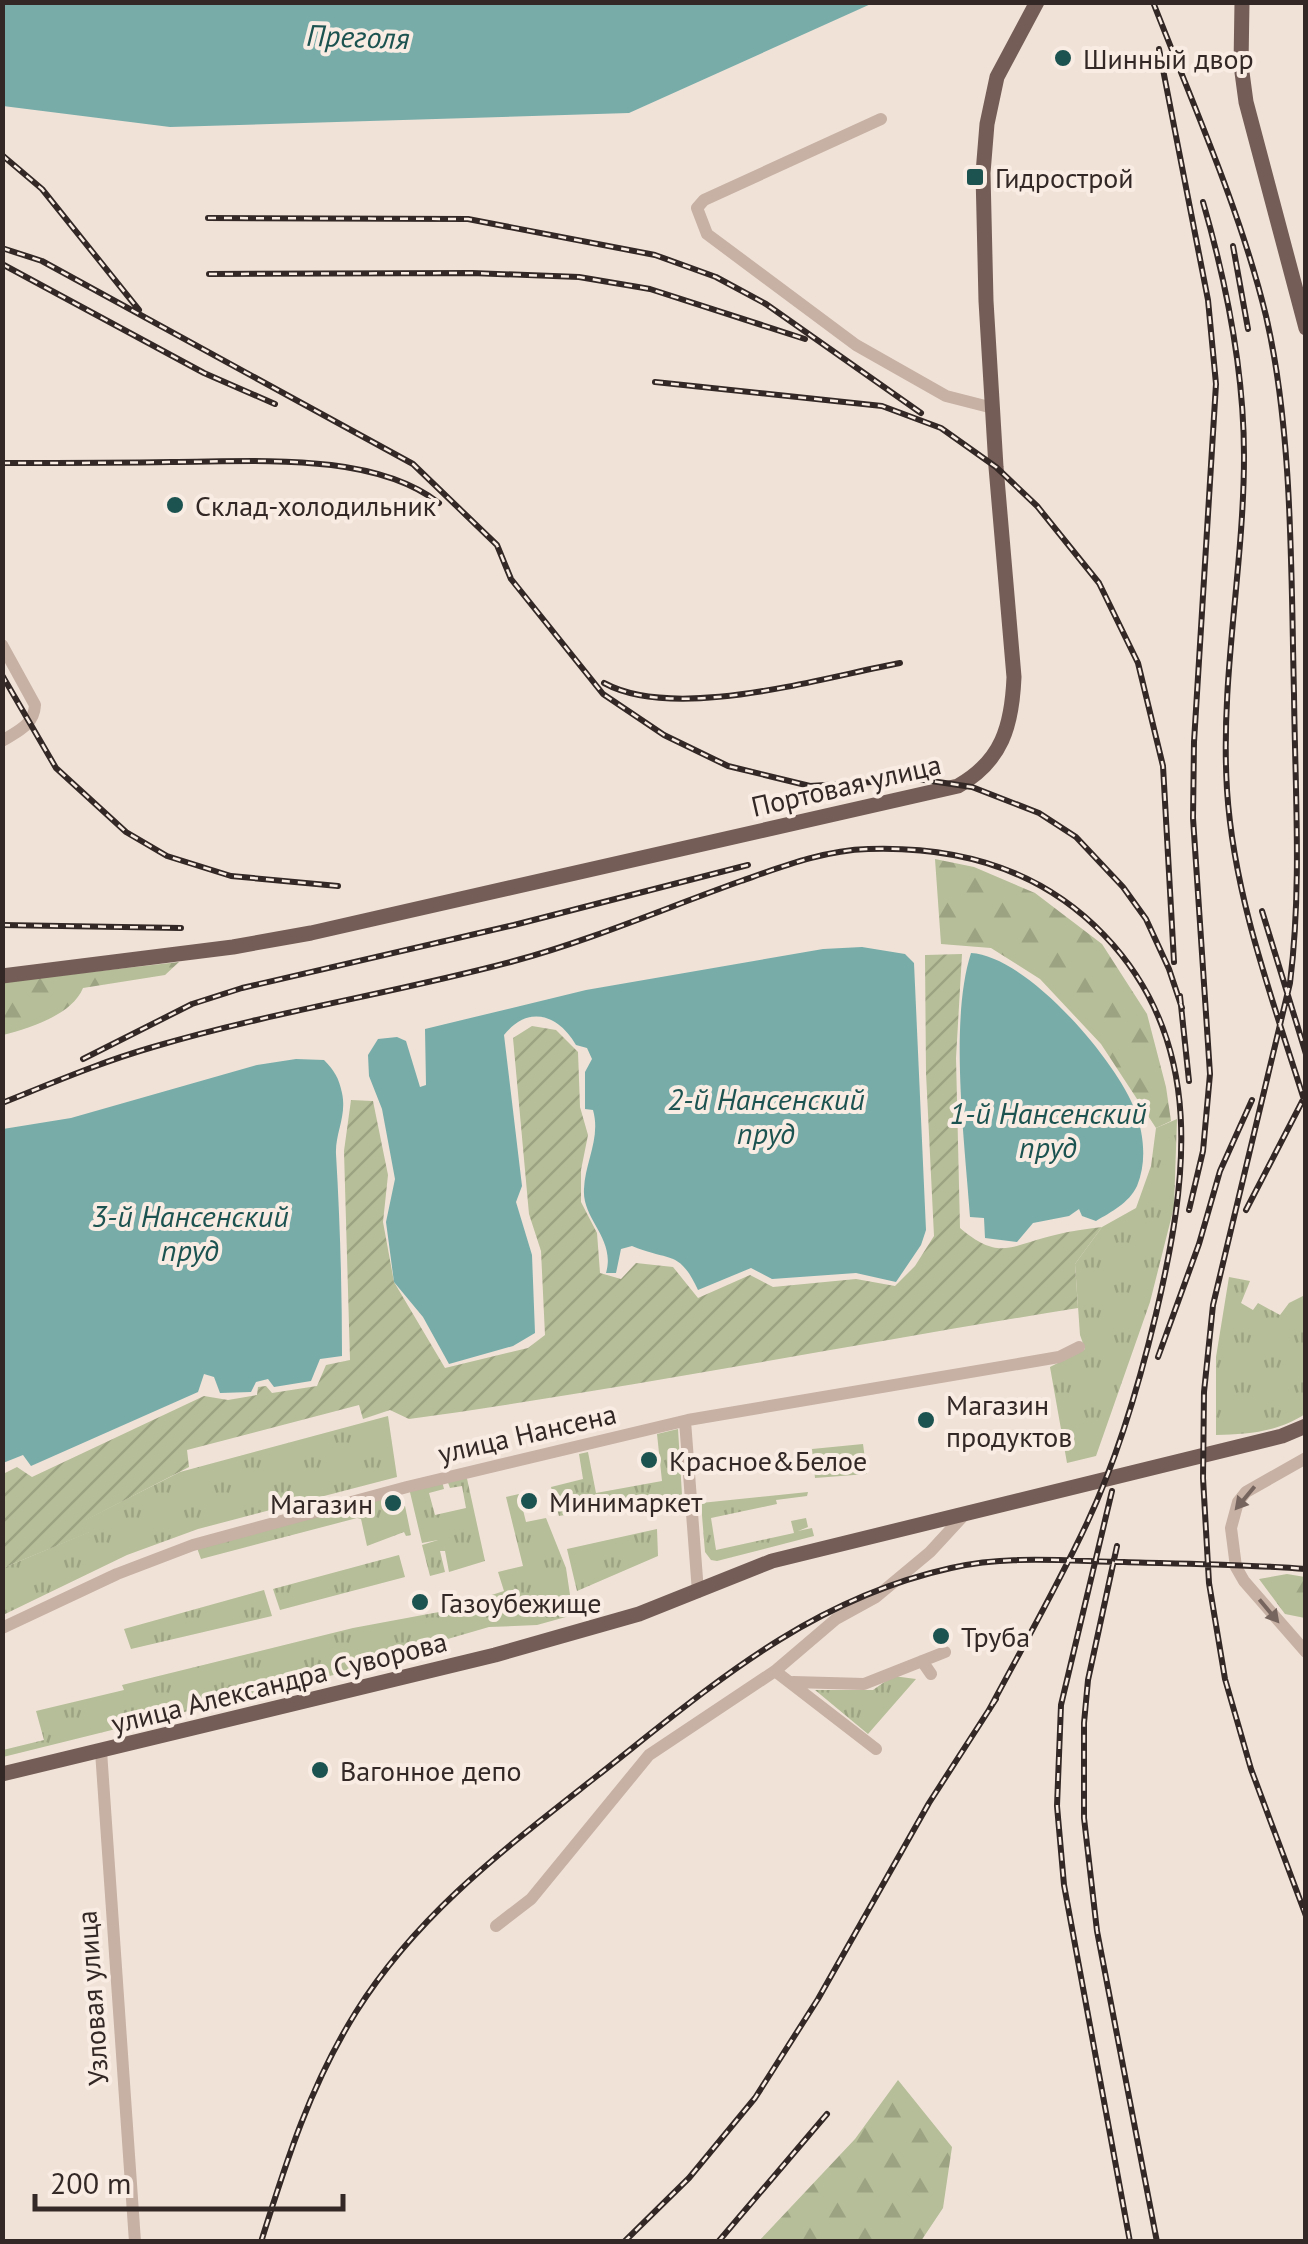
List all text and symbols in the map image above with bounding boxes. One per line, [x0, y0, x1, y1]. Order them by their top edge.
water label: Преголя [306, 15, 410, 57]
place label: Шинный двор [1083, 40, 1254, 77]
marker: Шинный двор [1052, 47, 1074, 69]
place label: Гидрострой [995, 159, 1134, 196]
marker: Гидрострой [964, 166, 986, 188]
place label: Склад-холодильник [195, 487, 437, 524]
marker: Склад-холодильник [164, 494, 186, 516]
street label: Портовая улица [747, 745, 945, 825]
water label: 2-й Нансенский пруд [667, 1079, 865, 1152]
water label: 1-й Нансенский пруд [949, 1093, 1147, 1166]
water label: 3-й Нансенский пруд [91, 1196, 289, 1269]
place label: Магазин продуктов [946, 1386, 1072, 1455]
street label: улица Нансена [434, 1395, 620, 1471]
marker: Магазин продуктов [915, 1409, 937, 1431]
place label: Красное&Белое [669, 1442, 867, 1479]
marker: Красное&Белое [638, 1449, 660, 1471]
place label: Минимаркет [549, 1483, 703, 1520]
place label: Магазин [270, 1485, 373, 1522]
one-way arrow [1235, 1485, 1257, 1511]
marker: Минимаркет [518, 1490, 540, 1512]
marker: Магазин [382, 1492, 404, 1514]
place label: Газоубежище [440, 1584, 601, 1621]
marker: Газоубежище [409, 1591, 431, 1613]
one-way arrow [1258, 1598, 1279, 1623]
place label: Труба [961, 1618, 1030, 1655]
street label: улица Александра Суворова [107, 1622, 451, 1742]
marker: Труба [930, 1625, 952, 1647]
place label: Вагонное депо [340, 1752, 521, 1789]
marker: Вагонное депо [309, 1759, 331, 1781]
street label: Узловая улица [67, 1909, 117, 2087]
scale bar [35, 2149, 342, 2211]
text: 200 m [50, 2163, 131, 2202]

